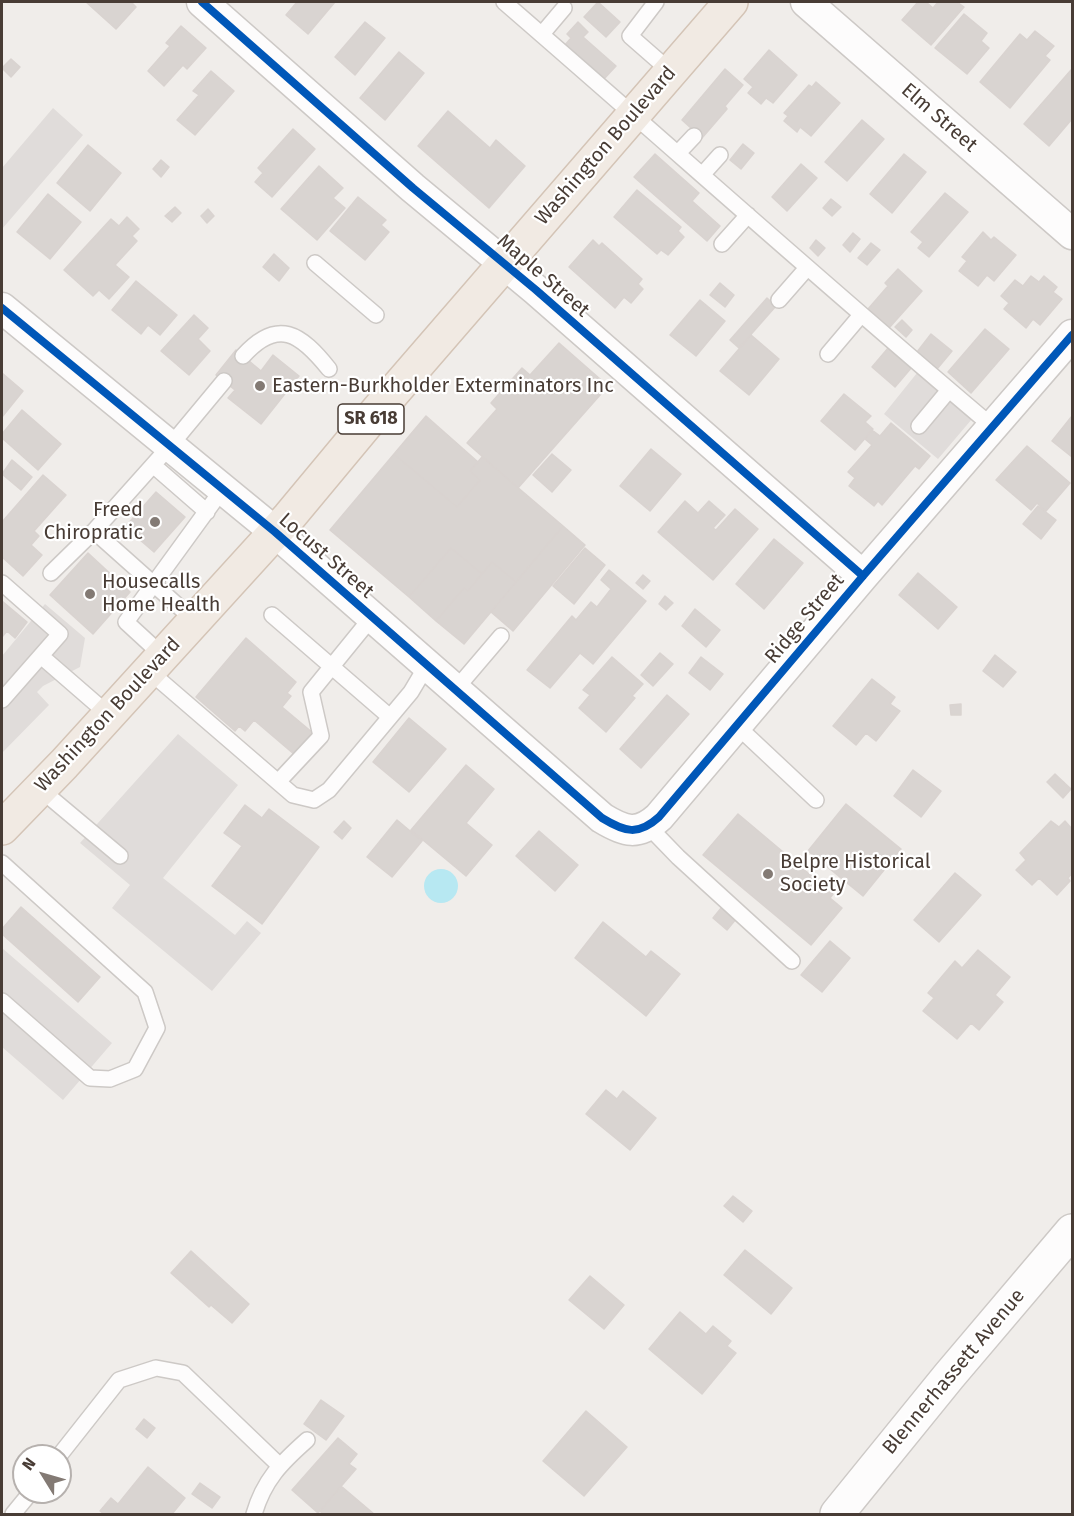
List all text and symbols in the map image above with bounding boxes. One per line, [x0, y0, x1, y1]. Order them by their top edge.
street label: Washington Boulevard [530, 62, 682, 230]
street label: Elm Street [896, 78, 982, 158]
street label: Maple Street [492, 229, 594, 323]
place label: Eastern-Burkholder Exterminators Inc [272, 374, 614, 398]
marker: Eastern-Burkholder Exterminators Inc [253, 379, 267, 393]
road number: SR 618 [338, 404, 404, 434]
place label: Freed Chiropratic [44, 498, 143, 545]
street label: Locust Street [274, 508, 378, 604]
marker: Freed Chiropratic [148, 515, 162, 529]
street label: Ridge Street [760, 569, 850, 669]
place label: Housecalls Home Health [102, 570, 220, 617]
marker: Housecalls Home Health [83, 587, 97, 601]
street label: Washington Boulevard [30, 633, 186, 797]
place label: Belpre Historical Society [780, 850, 931, 897]
marker: Belpre Historical Society [761, 867, 775, 881]
street label: Blennerhassett Avenue [878, 1284, 1030, 1460]
north arrow [12, 1444, 72, 1504]
text: N [18, 1454, 40, 1474]

